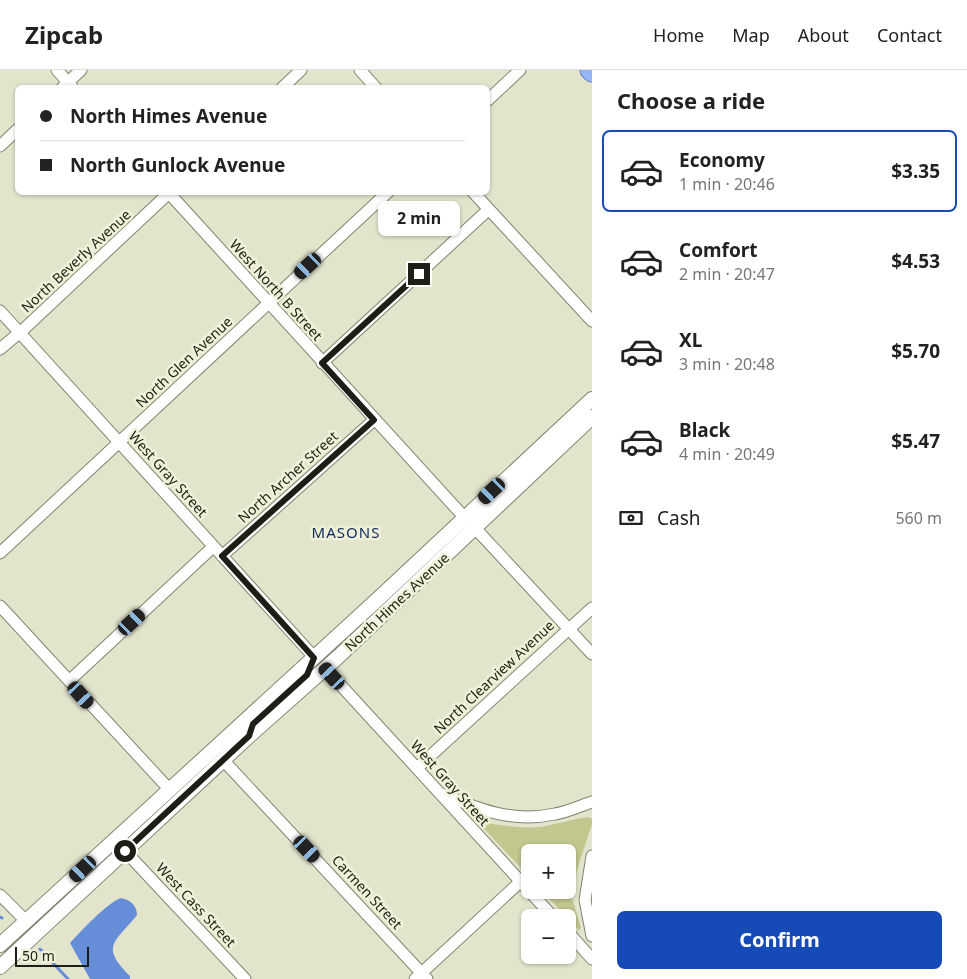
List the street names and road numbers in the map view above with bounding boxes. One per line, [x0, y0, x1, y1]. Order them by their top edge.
street label: North Beverly Avenue [17, 205, 135, 316]
street label: West North B Street [226, 235, 327, 344]
street label: North Glen Avenue [131, 312, 236, 411]
street label: West Gray Street [125, 427, 212, 521]
street label: North Archer Street [234, 427, 342, 527]
street label: North Himes Avenue [340, 548, 453, 655]
street label: North Clearview Avenue [429, 616, 558, 738]
street label: West Gray Street [407, 736, 494, 830]
street label: Carmen Street [328, 850, 407, 933]
street label: West Cass Street [152, 858, 240, 951]

